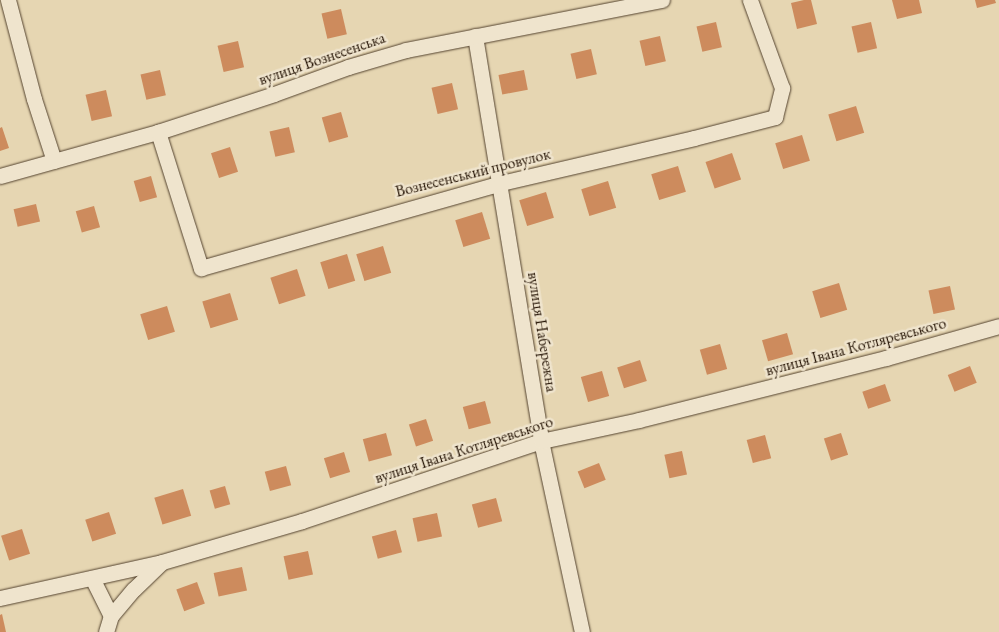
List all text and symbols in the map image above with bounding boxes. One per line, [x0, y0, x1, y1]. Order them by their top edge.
street label: вулиця Вознесенська [256, 28, 388, 90]
street label: Вознесенський провулок [393, 144, 553, 202]
street label: вулиця Набережна [523, 271, 561, 393]
street label: вулиця Івана Котляревського [764, 314, 948, 380]
street label: вулиця Івана Котляревського [372, 412, 556, 488]

